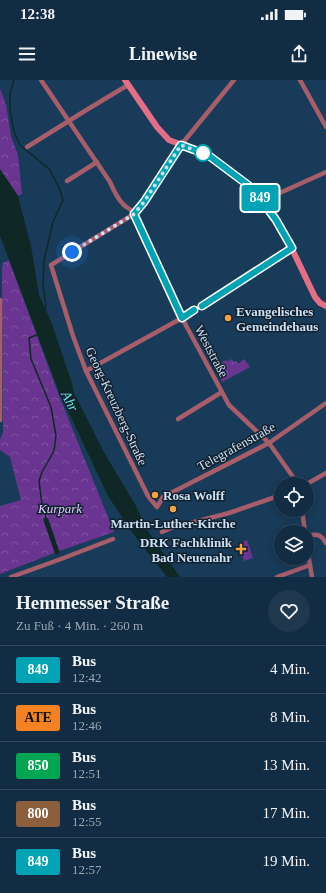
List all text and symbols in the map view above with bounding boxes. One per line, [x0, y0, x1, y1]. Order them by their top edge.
text: 12:38 [20, 6, 55, 22]
icon: menu [16, 43, 38, 65]
icon: share [288, 43, 310, 65]
text: Linewise [129, 44, 197, 64]
unlabelled marker [194, 144, 212, 162]
line badge: 849 [237, 185, 283, 211]
text: 849 [250, 190, 271, 205]
your location [62, 242, 82, 262]
place label: Evangelisches Gemeindehaus [236, 304, 318, 334]
marker: Evangelisches Gemeindehaus [223, 313, 233, 323]
street label: Weststraße [192, 323, 232, 380]
street label: Georg-Kreuzberg-Straße [83, 345, 151, 468]
water label: Ahr [58, 388, 81, 415]
street label: Telegrafenstraße [195, 419, 278, 474]
map controls [274, 477, 314, 565]
button: locate [274, 477, 314, 517]
place label: Rosa Wolff [163, 488, 225, 503]
marker: Rosa Wolff [150, 490, 160, 500]
park label: Kurpark [37, 501, 82, 516]
marker: Martin-Luther-Kirche [168, 504, 178, 514]
place label: Martin-Luther-Kirche [111, 516, 236, 531]
button: layers [274, 525, 314, 565]
place label: DRK Fachklinik Bad Neuenahr [140, 535, 233, 565]
marker: DRK Fachklinik Bad Neuenahr [235, 543, 247, 555]
button: heart [268, 590, 310, 632]
text: Hemmesser Straße [16, 592, 169, 613]
text: Zu Fuß · 4 Min. · 260 m [16, 618, 143, 633]
text: Bus [72, 653, 96, 669]
text: 4 Min. [270, 661, 310, 677]
text: 849 [28, 662, 49, 677]
text: 12:42 [72, 670, 102, 685]
text: Bus [72, 701, 96, 717]
text: 8 Min. [270, 709, 310, 725]
text: ATE [24, 710, 52, 725]
text: 12:46 [72, 718, 102, 733]
text: Bus [72, 749, 96, 765]
text: 13 Min. [262, 757, 310, 773]
text: 850 [28, 758, 49, 773]
text: 12:51 [72, 766, 102, 781]
text: Bus [72, 797, 96, 813]
text: 17 Min. [262, 805, 310, 821]
text: 800 [28, 806, 49, 821]
text: 12:55 [72, 814, 102, 829]
text: Bus [72, 845, 96, 861]
text: 19 Min. [262, 853, 310, 869]
text: 849 [28, 854, 49, 869]
text: 12:57 [72, 862, 102, 877]

